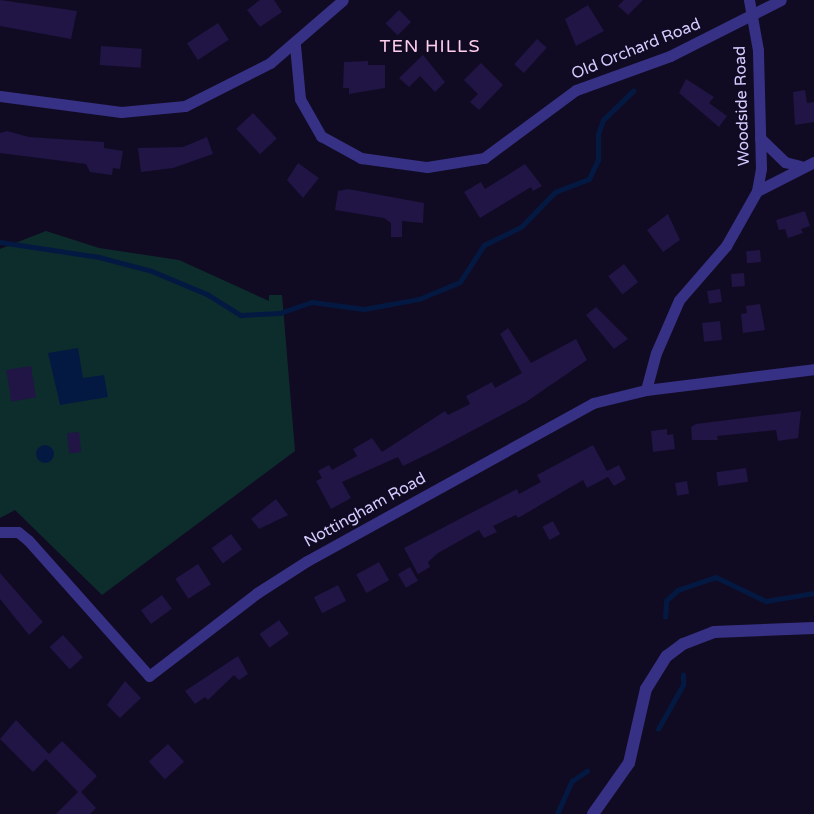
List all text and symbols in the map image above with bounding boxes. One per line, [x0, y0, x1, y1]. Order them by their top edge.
street label: Old Orchard Road [569, 14, 703, 84]
district label: TEN HILLS [378, 35, 482, 57]
street label: Woodside Road [730, 46, 754, 166]
street label: Nottingham Road [301, 469, 429, 551]

